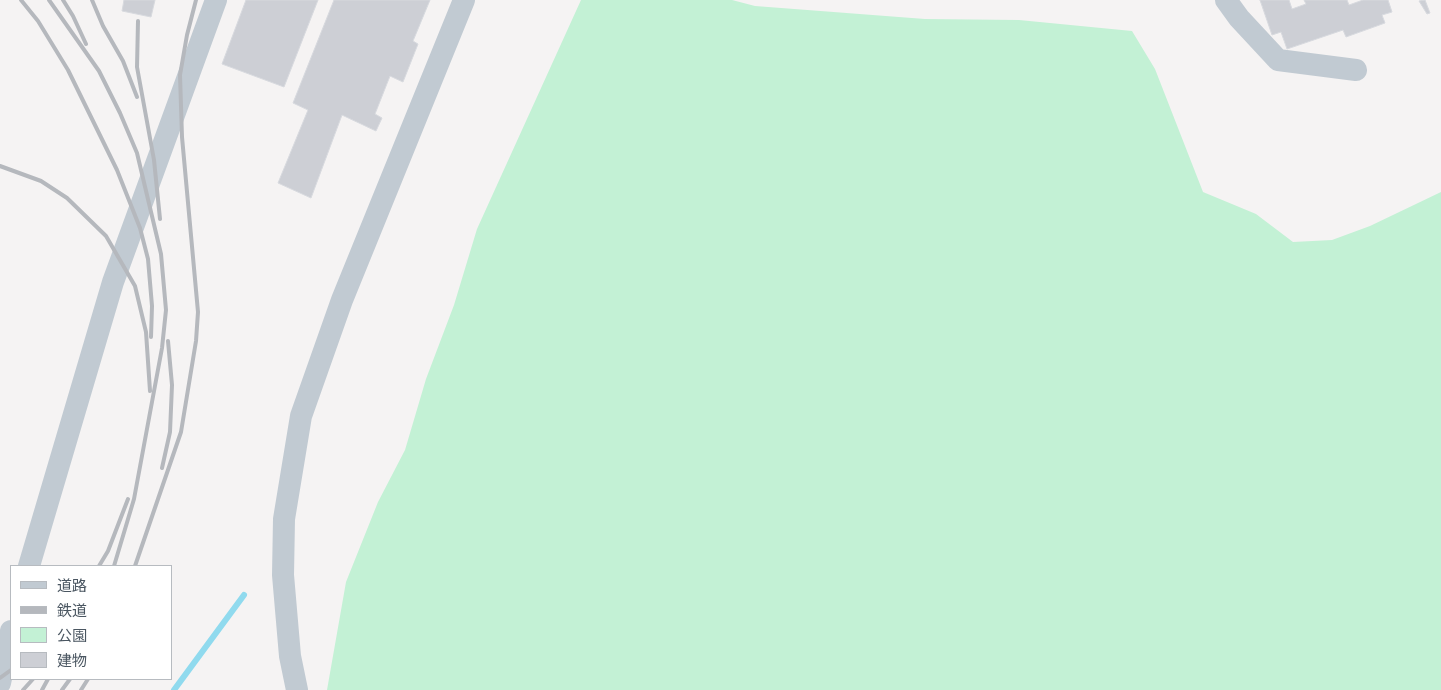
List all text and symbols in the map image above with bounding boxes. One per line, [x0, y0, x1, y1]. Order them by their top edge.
legend [10, 565, 172, 680]
text: 道路 [57, 575, 87, 596]
text: 鉄道 [57, 600, 87, 621]
text: 公園 [57, 625, 87, 646]
text: 建物 [57, 650, 87, 671]

